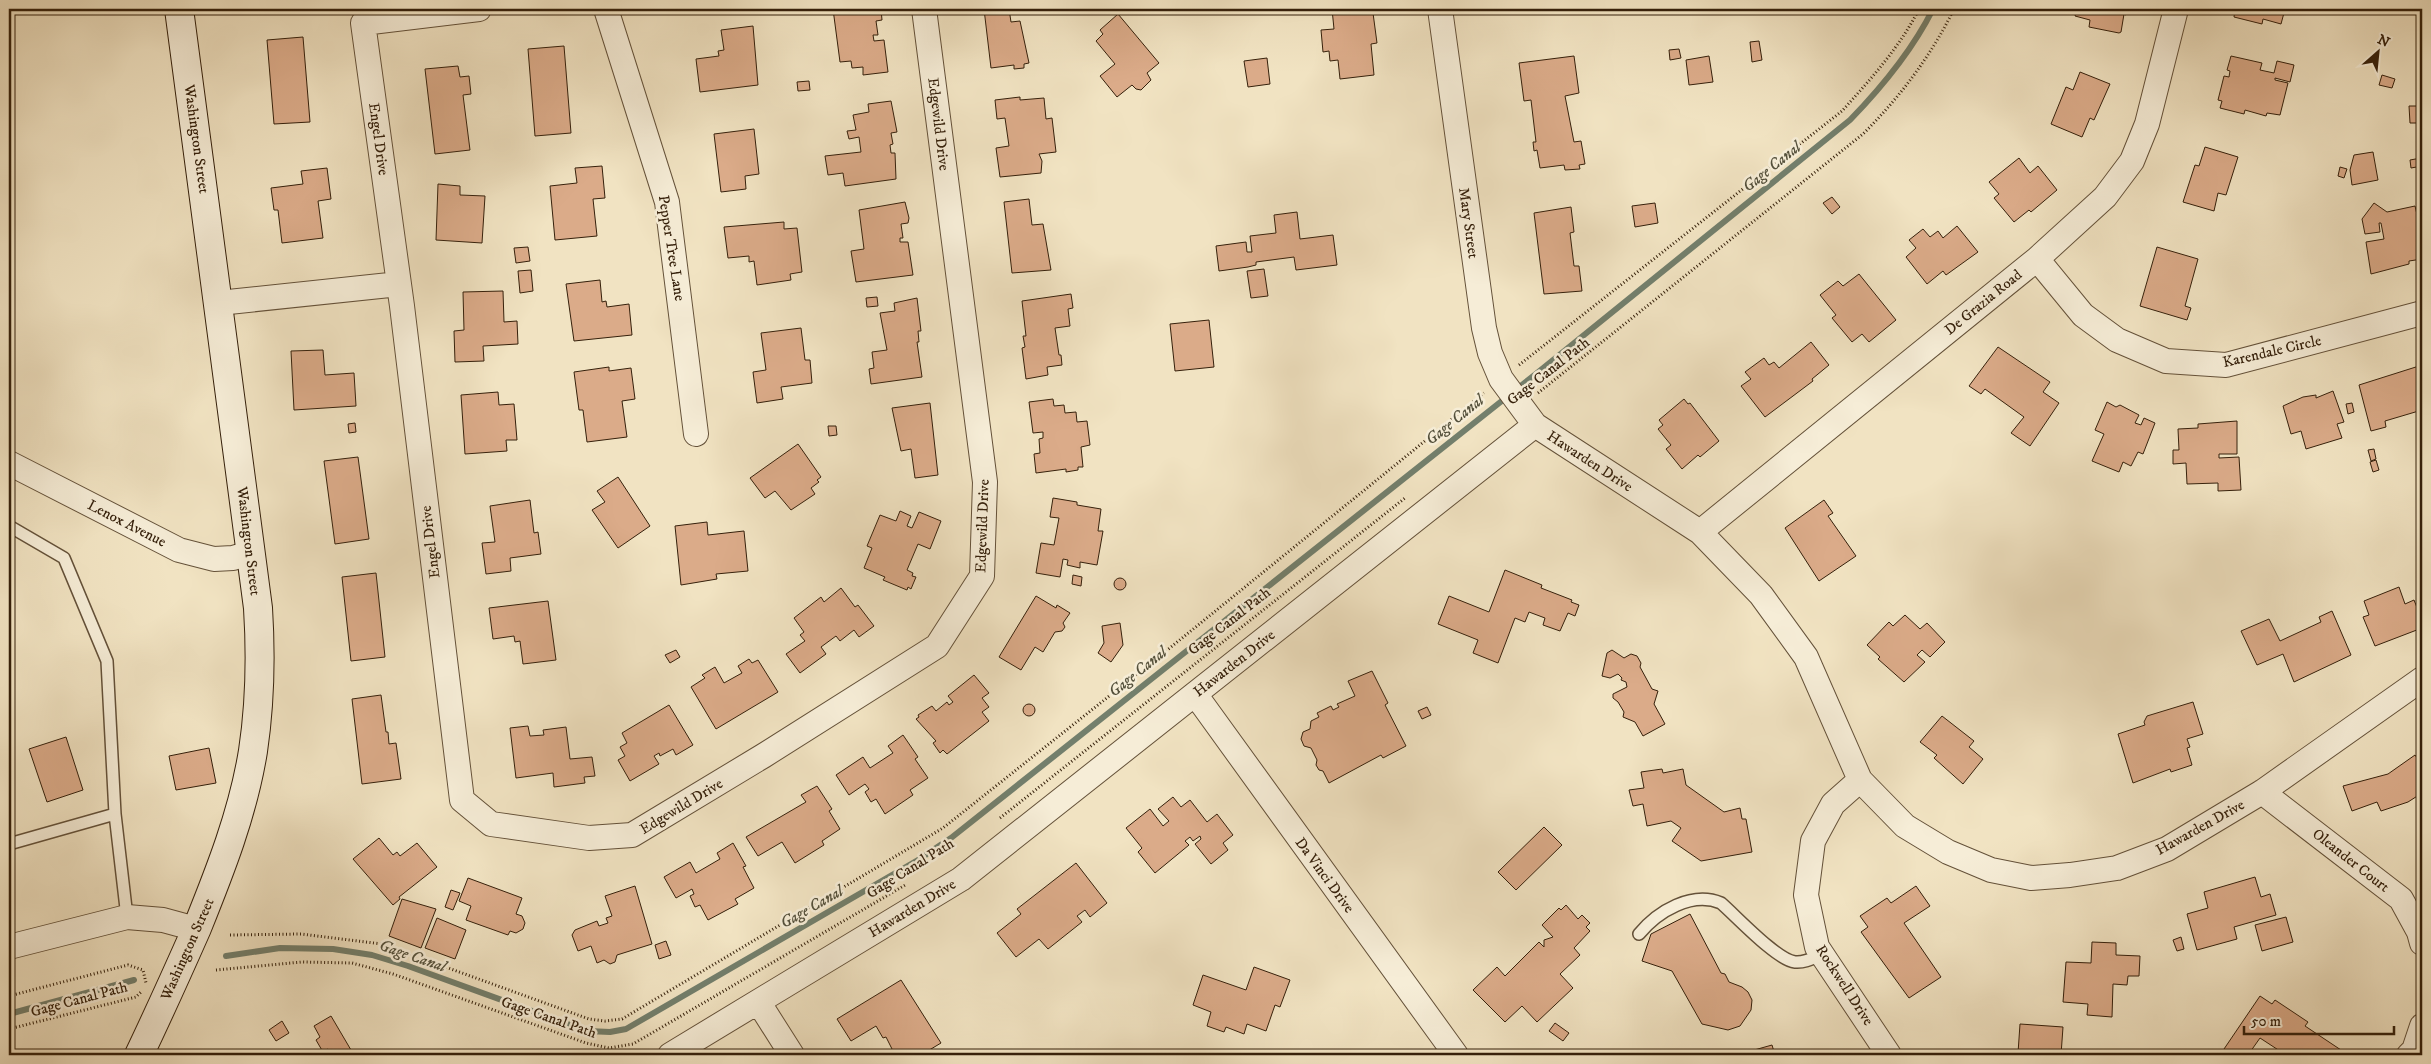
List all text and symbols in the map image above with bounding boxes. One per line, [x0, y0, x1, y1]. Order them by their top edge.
north arrow [2354, 28, 2404, 78]
text: N [2374, 31, 2393, 52]
street label: Edgewild Drive [923, 76, 954, 172]
street label: Washington Street [179, 82, 214, 195]
street label: Engel Drive [364, 102, 393, 177]
water label: Gage Canal [1738, 136, 1806, 196]
street label: Mary Street [1454, 186, 1483, 260]
street label: Pepper Tree Lane [654, 194, 689, 302]
street label: De Grazia Road [1941, 265, 2026, 339]
street label: Karendale Circle [2221, 331, 2323, 372]
street label: Gage Canal Path [1503, 333, 1594, 410]
water label: Gage Canal [1421, 389, 1489, 449]
street label: Hawarden Drive [1543, 427, 1636, 496]
street label: Edgewild Drive [971, 479, 994, 573]
street label: Washington Street [232, 484, 265, 597]
street label: Lenox Avenue [84, 495, 169, 551]
street label: Engel Drive [417, 505, 444, 579]
street label: Gage Canal Path [1184, 583, 1275, 660]
street label: Hawarden Drive [1190, 626, 1279, 701]
water label: Gage Canal [1104, 641, 1172, 701]
street label: Edgewild Drive [636, 774, 726, 839]
street label: Hawarden Drive [2153, 795, 2248, 860]
street label: Oleander Court [2308, 824, 2393, 897]
street label: Gage Canal Path [863, 834, 958, 903]
street label: Da Vinci Drive [1291, 834, 1358, 917]
street label: Hawarden Drive [865, 875, 959, 942]
water label: Gage Canal [776, 880, 848, 933]
street label: Washington Street [156, 895, 219, 1004]
water label: Gage Canal [377, 935, 451, 977]
street label: Rockwell Drive [1811, 941, 1878, 1029]
street label: Gage Canal Path [29, 977, 130, 1022]
street label: Gage Canal Path [499, 992, 599, 1043]
scale bar [2244, 1004, 2394, 1036]
text: 50 m [2251, 1012, 2281, 1031]

